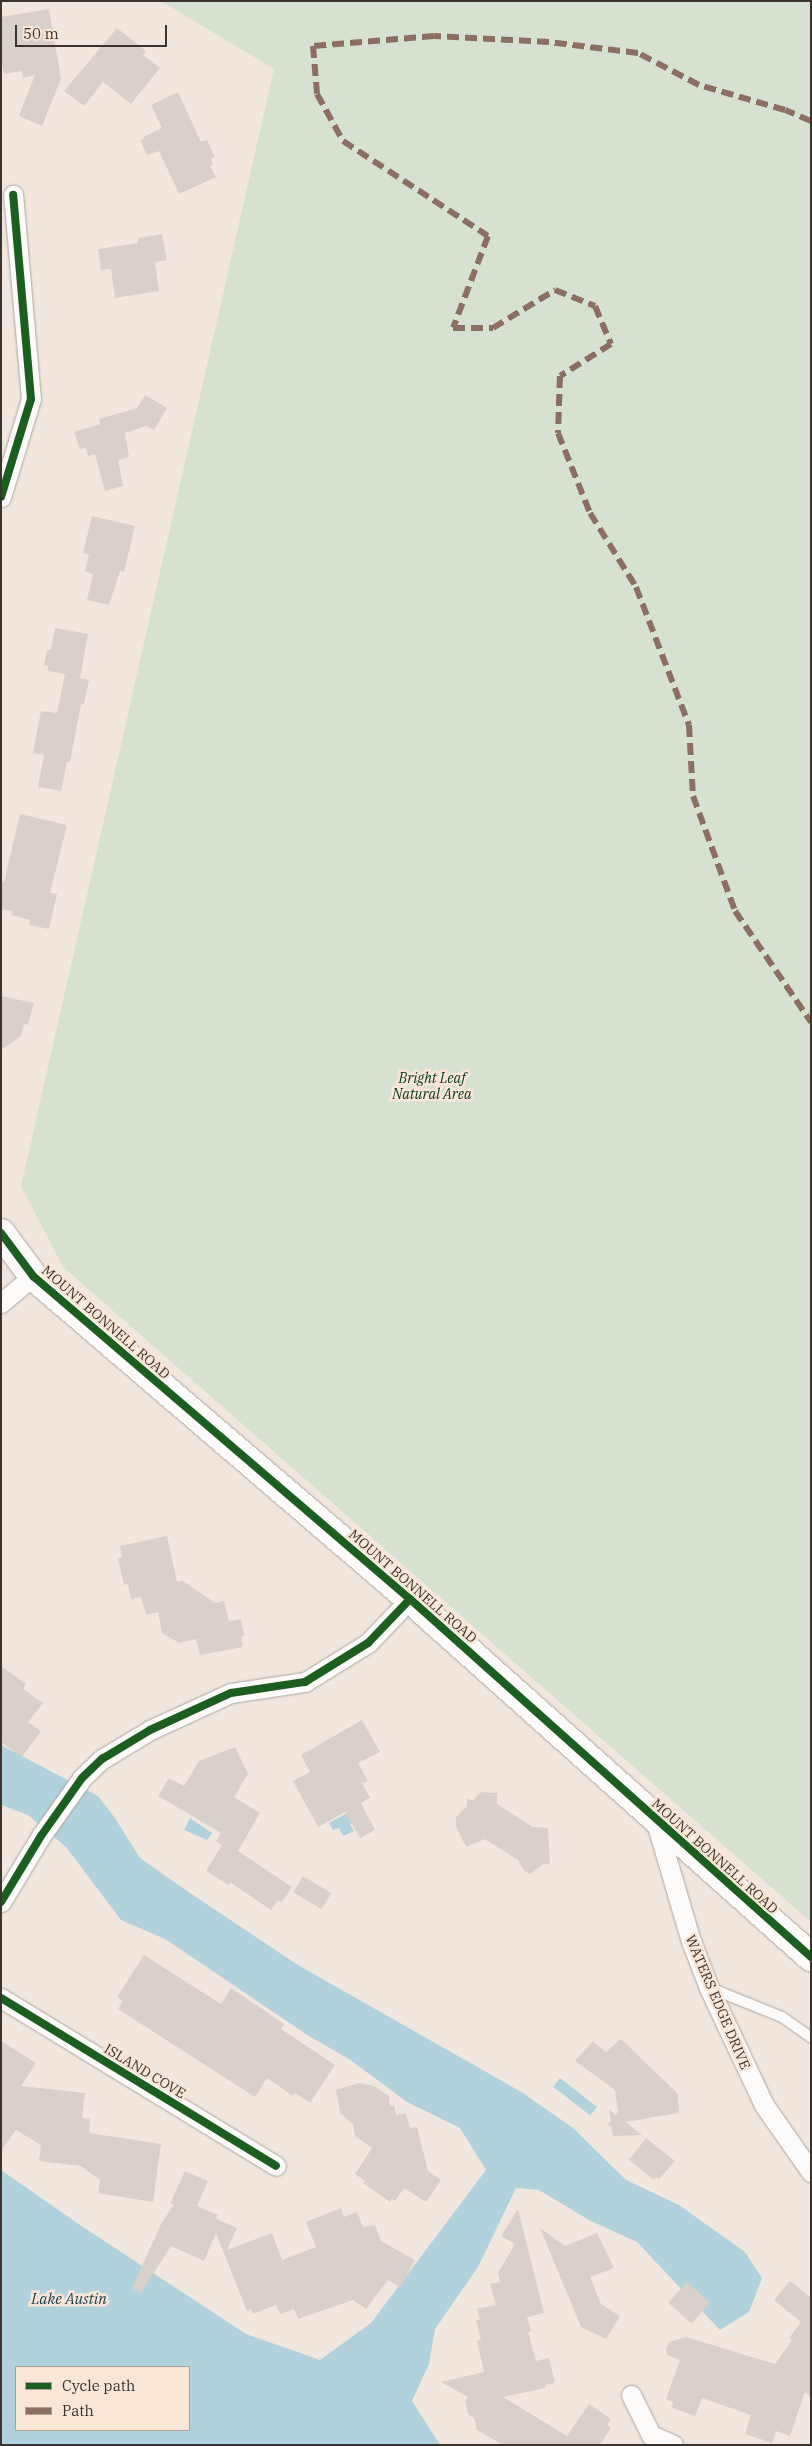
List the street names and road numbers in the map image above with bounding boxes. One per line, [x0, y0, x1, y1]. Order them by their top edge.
street label: MOUNT BONNELL ROAD [39, 1262, 173, 1382]
street label: MOUNT BONNELL ROAD [346, 1526, 480, 1646]
street label: MOUNT BONNELL ROAD [648, 1795, 782, 1917]
street label: WATERS EDGE DRIVE [682, 1932, 754, 2072]
street label: ISLAND COVE [101, 2040, 189, 2102]

